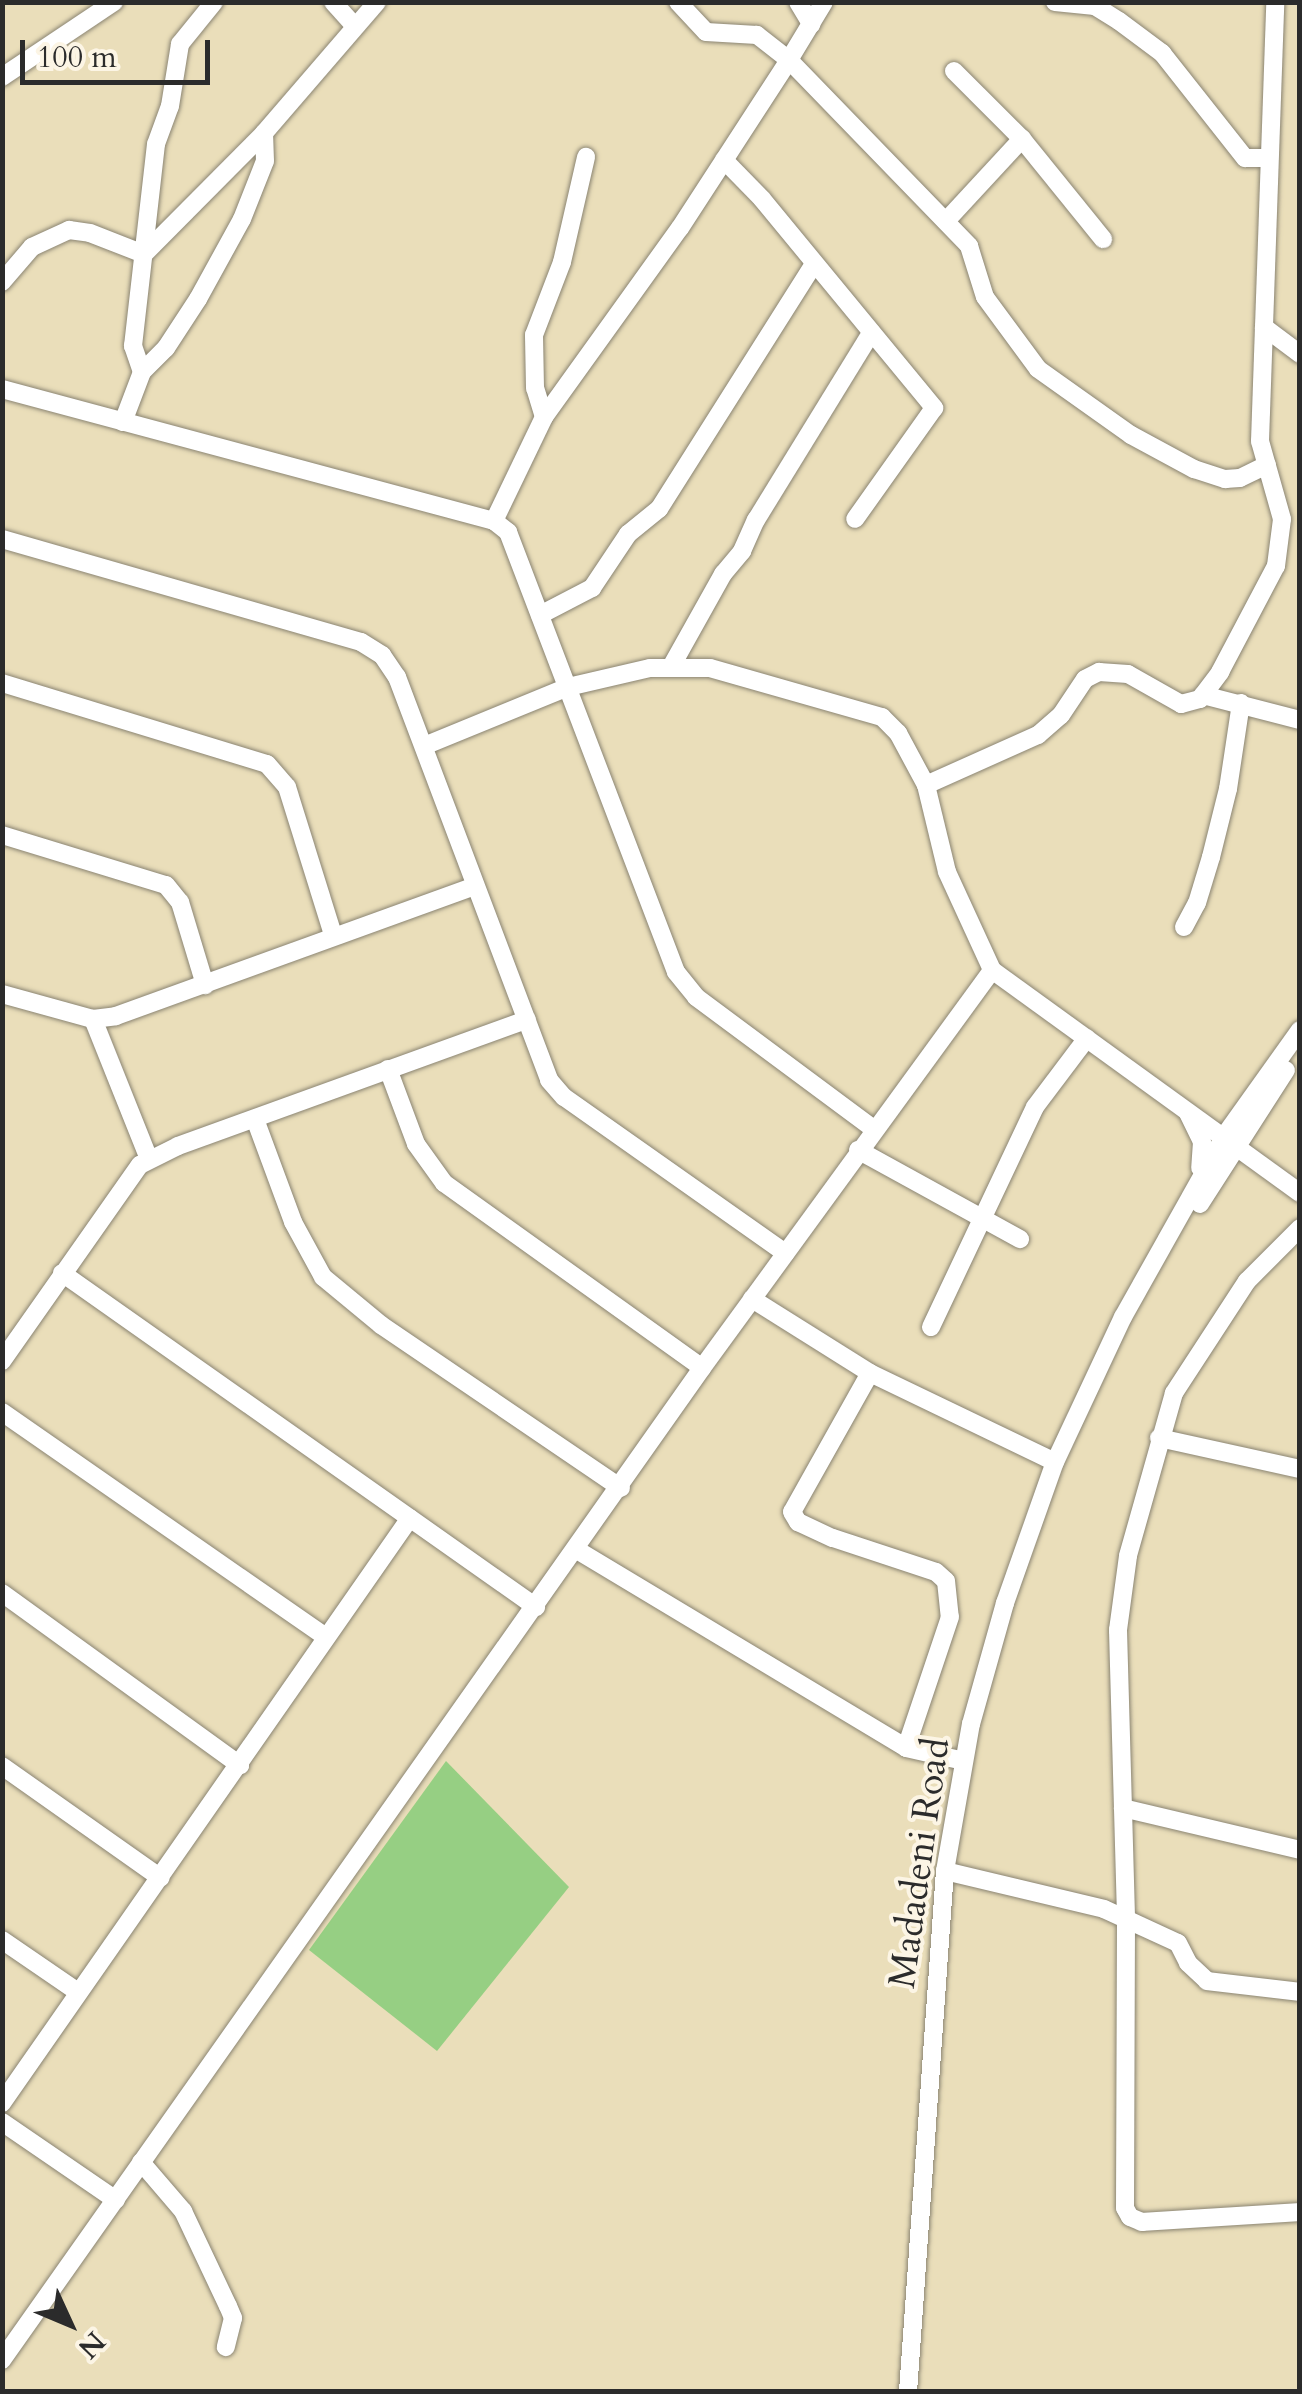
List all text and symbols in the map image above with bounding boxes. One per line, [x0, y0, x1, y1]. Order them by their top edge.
scale bar [25, 20, 215, 82]
text: 100 m [37, 37, 117, 78]
street label: Madadeni Road [880, 1735, 960, 1991]
north arrow [20, 2274, 120, 2374]
text: N [69, 2323, 114, 2367]

